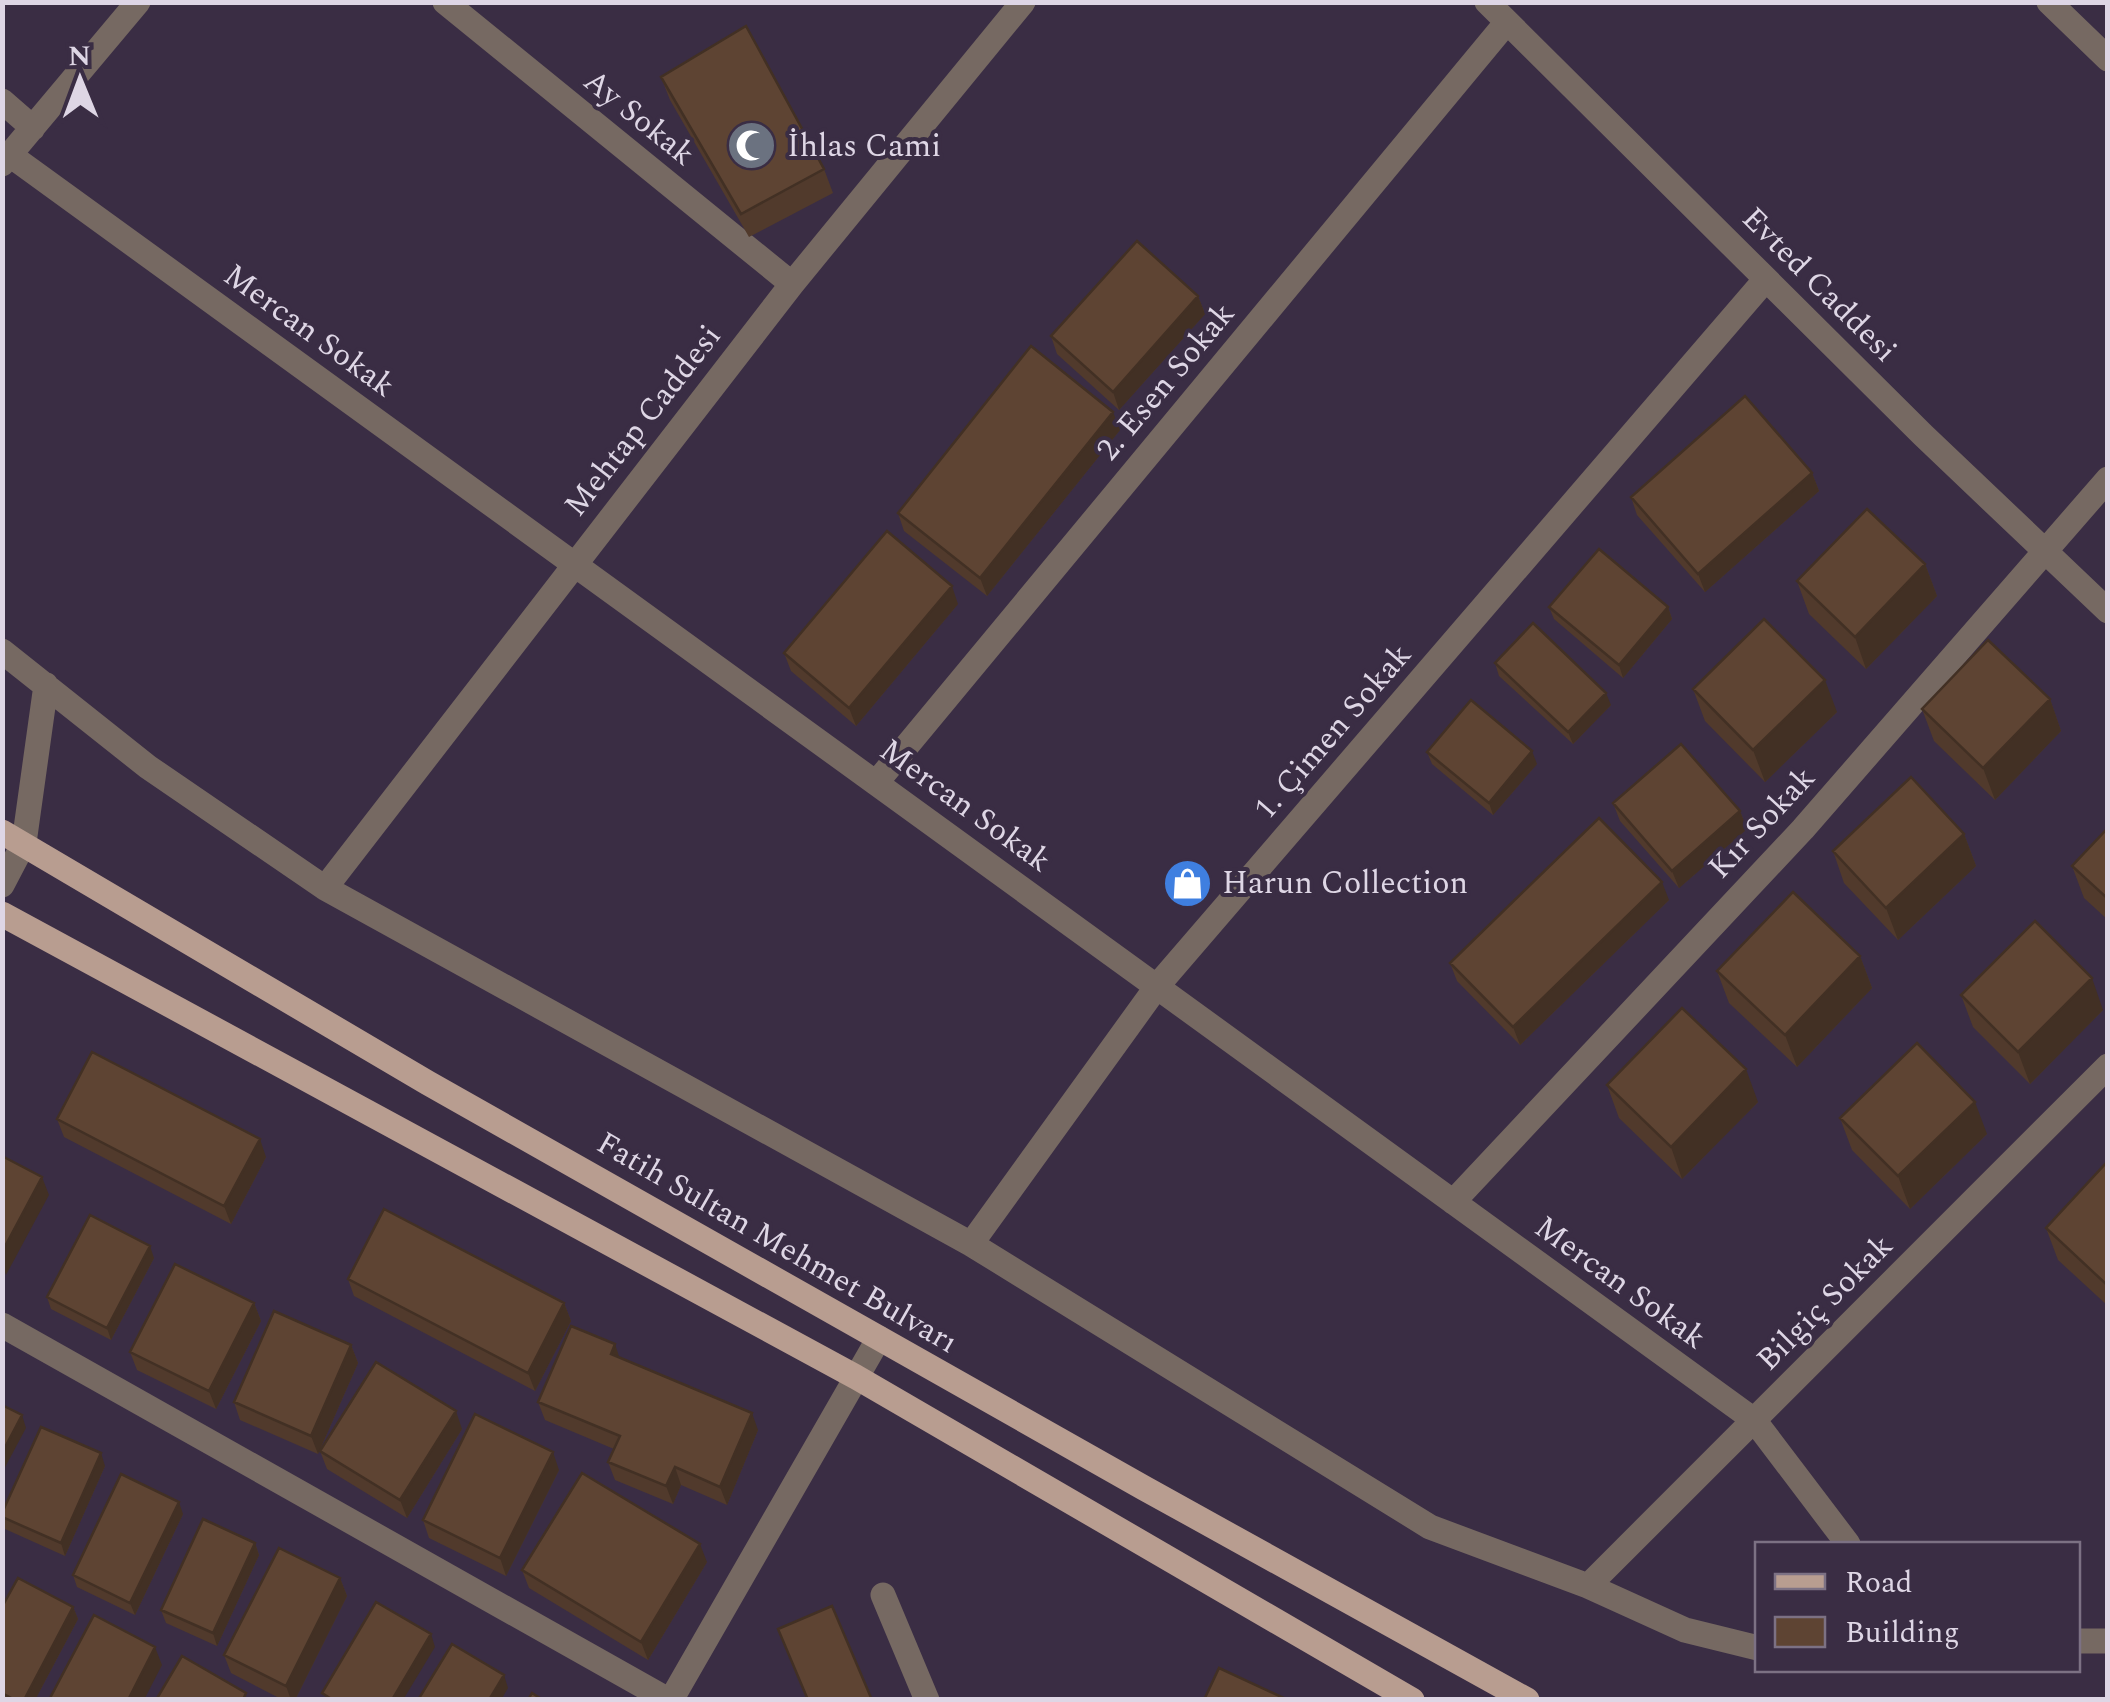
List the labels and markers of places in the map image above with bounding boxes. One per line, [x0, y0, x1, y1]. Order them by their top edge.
mosque icon: İhlas Cami [726, 120, 778, 172]
place label: İhlas Cami [787, 122, 941, 171]
shop icon: Harun Collection [1161, 857, 1213, 909]
place label: Harun Collection [1222, 859, 1468, 908]

